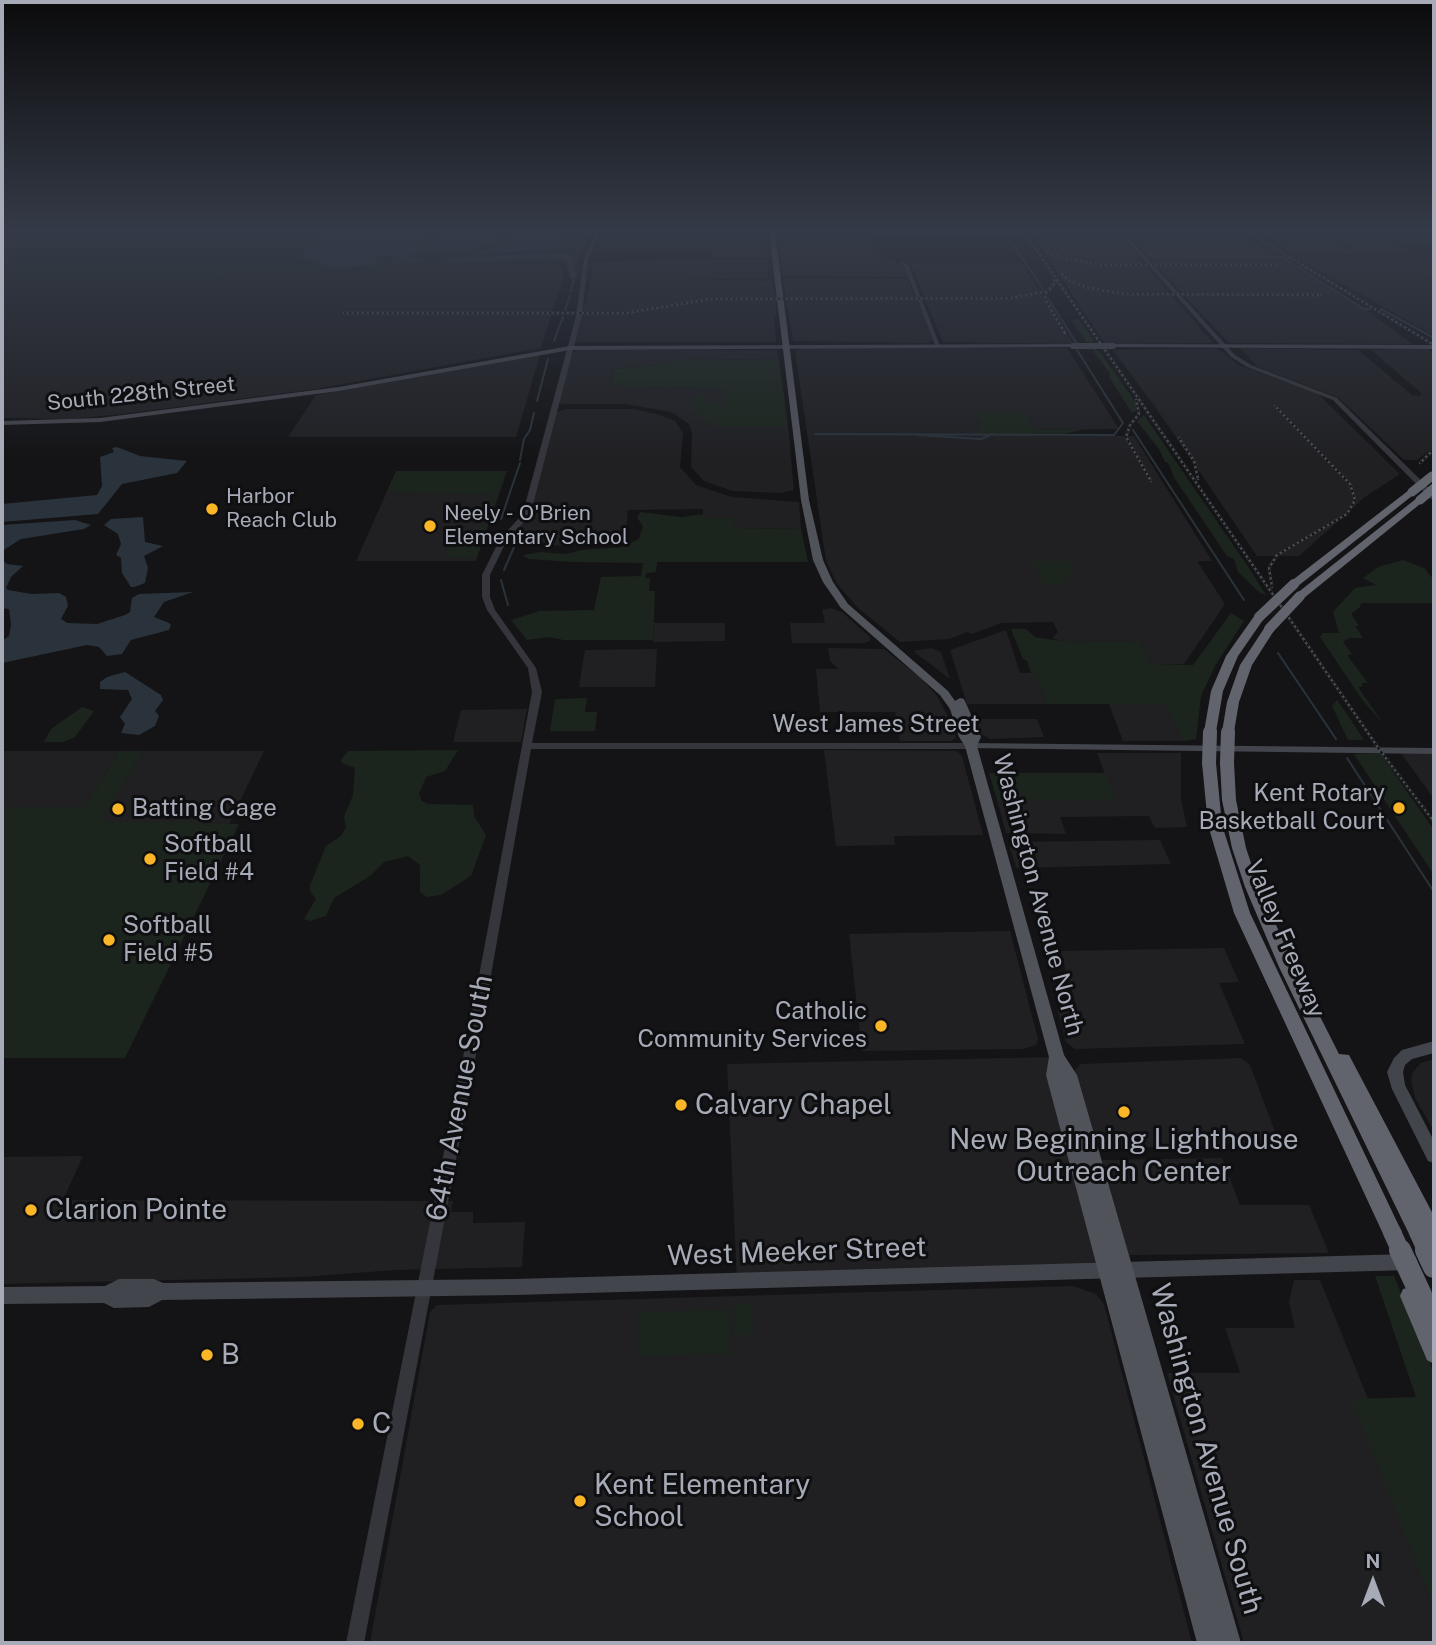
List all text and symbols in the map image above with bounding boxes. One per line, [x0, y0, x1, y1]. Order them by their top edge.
street label: South 228th Street [46, 372, 236, 416]
place label: Harbor Reach Club [226, 484, 337, 534]
marker: Harbor Reach Club [204, 501, 220, 517]
place label: Neely - O'Brien Elementary School [444, 501, 628, 551]
marker: Neely - O'Brien Elementary School [422, 518, 438, 534]
street label: West James Street [772, 711, 980, 739]
street label: Washington Avenue North [987, 751, 1089, 1039]
place label: Kent Rotary Basketball Court [1198, 780, 1385, 836]
place label: Batting Cage [132, 795, 277, 823]
marker: Kent Rotary Basketball Court [1391, 800, 1407, 816]
marker: Batting Cage [110, 801, 126, 817]
place label: Softball Field #4 [164, 831, 254, 887]
marker: Softball Field #4 [142, 851, 158, 867]
street label: Valley Freeway [1239, 856, 1331, 1022]
place label: Softball Field #5 [123, 912, 213, 968]
marker: Softball Field #5 [101, 932, 117, 948]
street label: 64th Avenue South [420, 972, 500, 1224]
place label: Catholic Community Services [637, 998, 867, 1054]
marker: Catholic Community Services [873, 1018, 889, 1034]
place label: Calvary Chapel [695, 1088, 892, 1122]
marker: Calvary Chapel [673, 1097, 689, 1113]
marker: New Beginning Lighthouse Outreach Center [1116, 1104, 1132, 1120]
place label: New Beginning Lighthouse Outreach Center [949, 1123, 1299, 1189]
place label: Clarion Pointe [45, 1193, 227, 1227]
marker: Clarion Pointe [23, 1202, 39, 1218]
street label: West Meeker Street [667, 1231, 927, 1273]
street label: Washington Avenue South [1143, 1280, 1269, 1618]
place label: B [221, 1338, 240, 1372]
marker: B [199, 1347, 215, 1363]
place label: C [372, 1407, 391, 1441]
marker: C [350, 1416, 366, 1432]
place label: Kent Elementary School [594, 1468, 810, 1534]
marker: Kent Elementary School [572, 1493, 588, 1509]
north arrow [1338, 1547, 1408, 1617]
text: N [1366, 1550, 1380, 1572]

